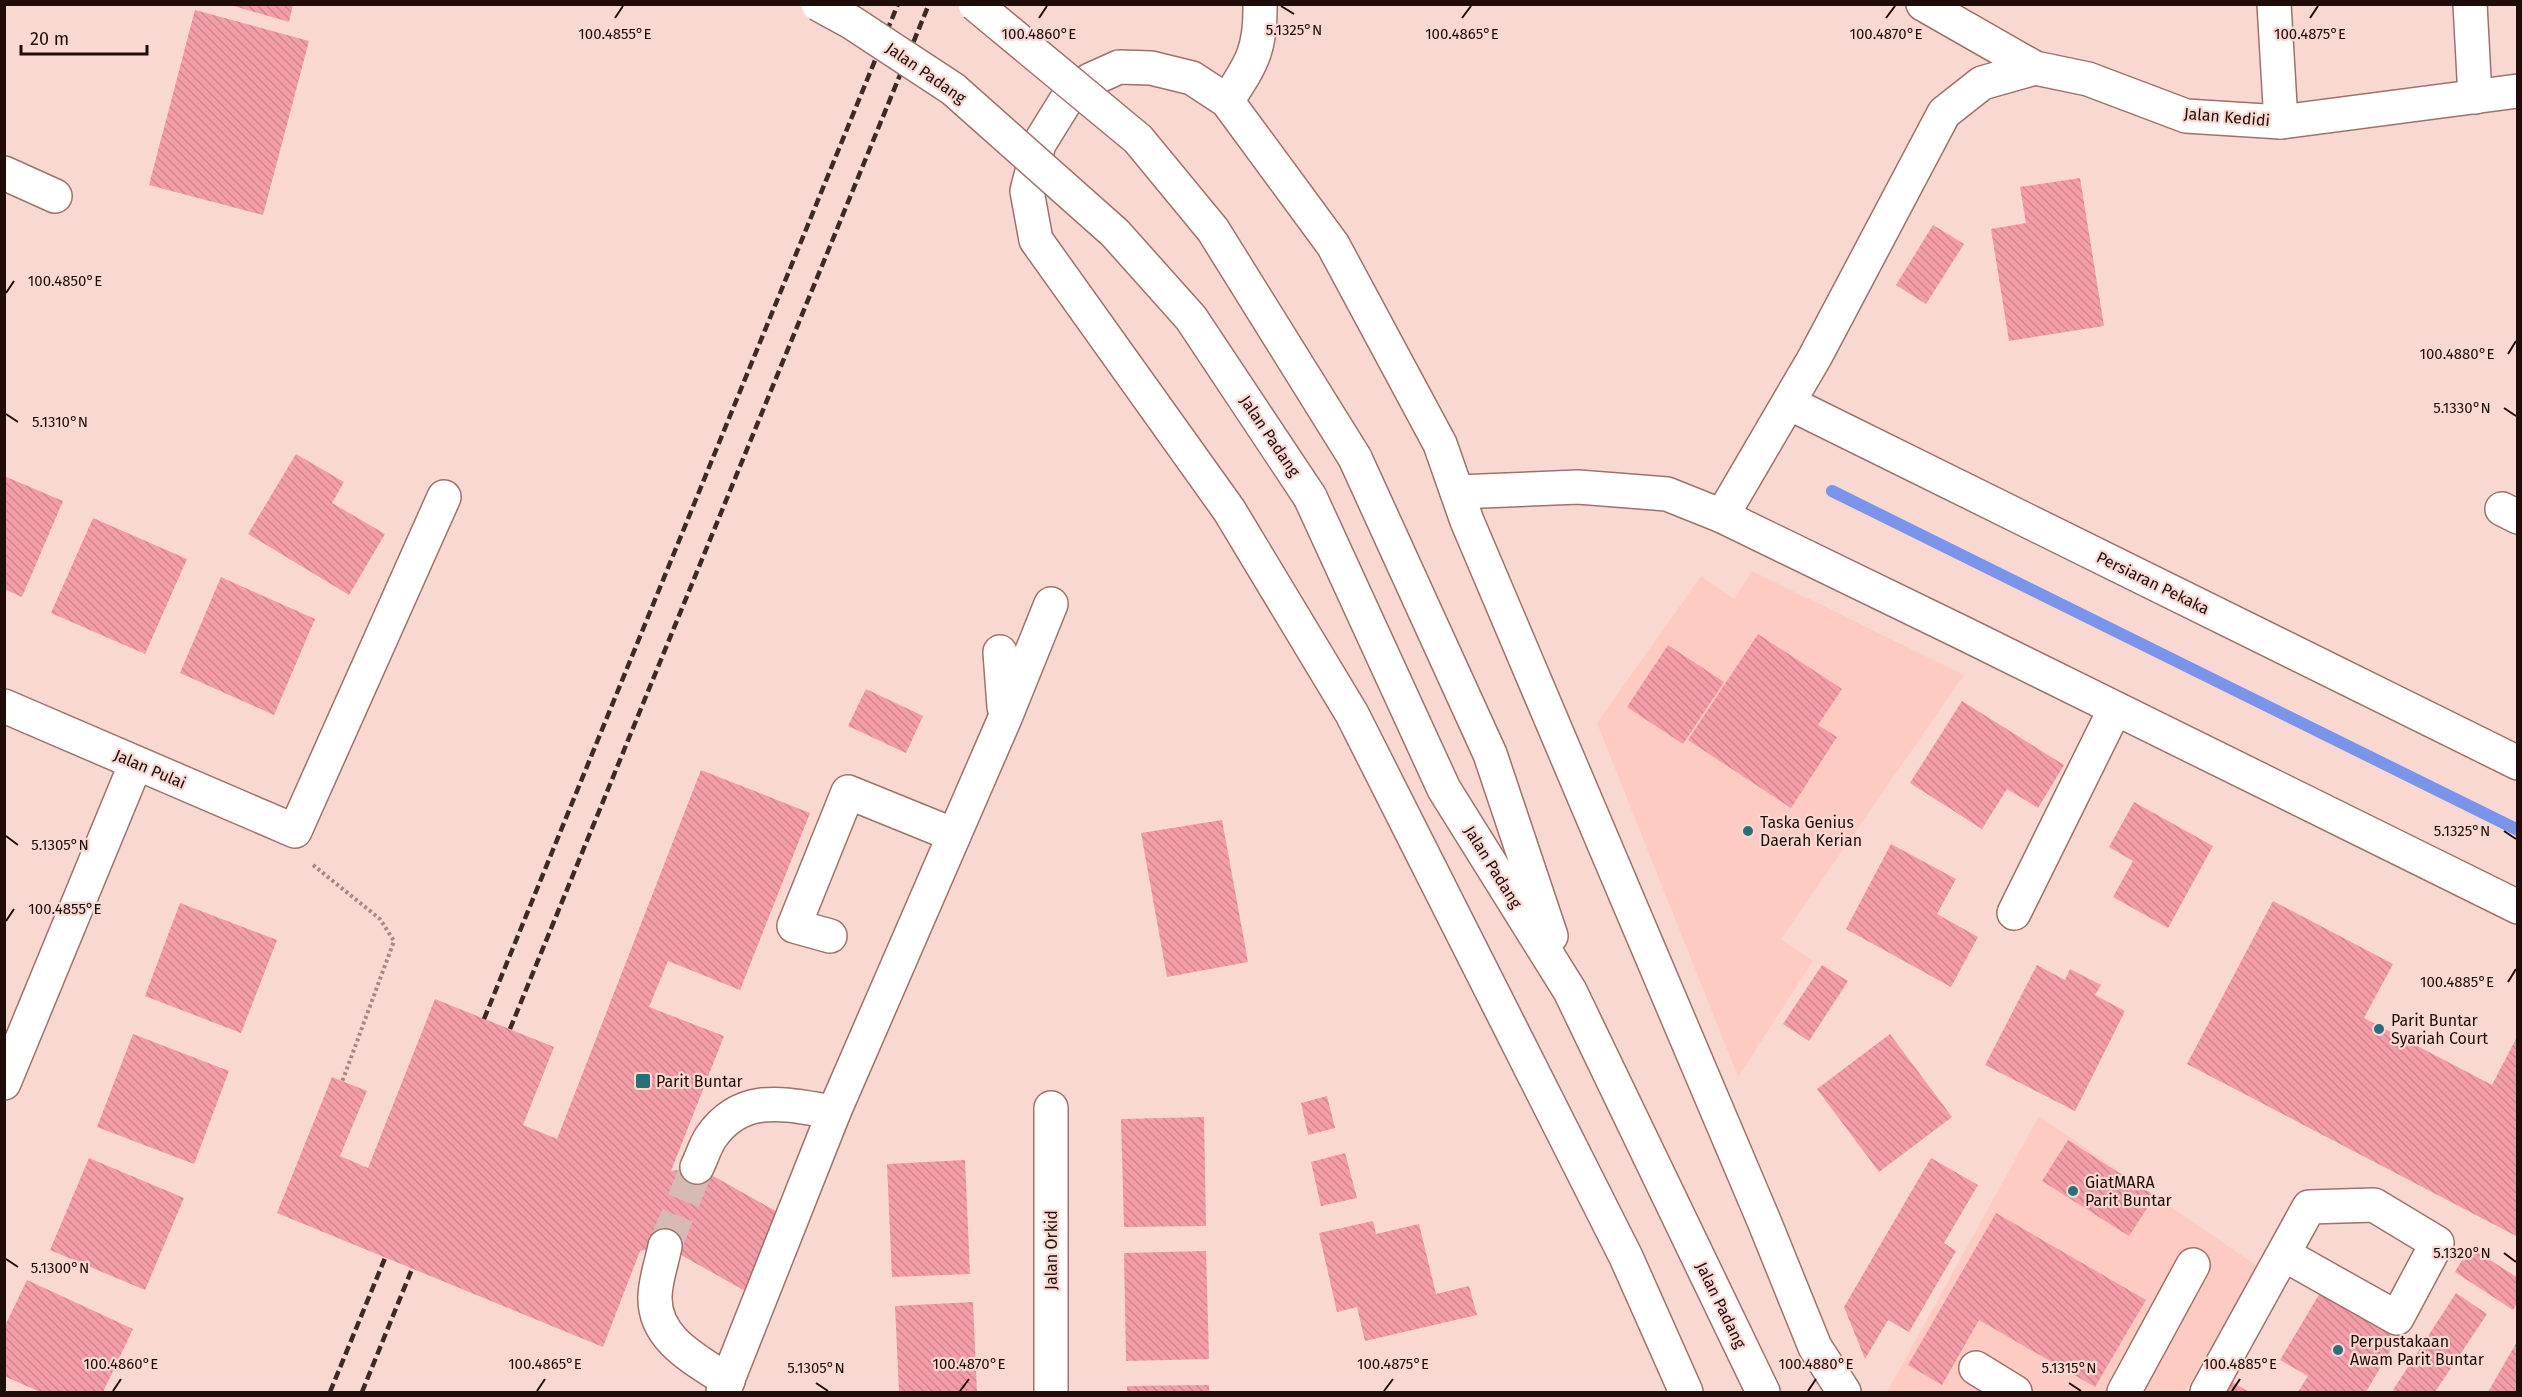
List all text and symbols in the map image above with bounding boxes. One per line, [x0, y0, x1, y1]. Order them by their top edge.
scale bar [21, 18, 147, 56]
text: 5.1325°N [1266, 21, 1322, 39]
text: 100.4855°E [578, 25, 652, 43]
text: 100.4860°E [1002, 25, 1076, 43]
text: 100.4865°E [1425, 25, 1499, 43]
text: 100.4870°E [1849, 25, 1923, 43]
text: 100.4875°E [2274, 25, 2346, 43]
text: 20 m [30, 28, 69, 50]
street label: Jalan Padang [882, 38, 970, 108]
street label: Jalan Kedidi [2183, 104, 2271, 130]
text: 100.4850°E [28, 272, 102, 290]
text: 100.4880°E [2419, 345, 2495, 363]
street label: Jalan Padang [1236, 392, 1304, 481]
text: 5.1330°N [2433, 399, 2491, 417]
text: 5.1310°N [32, 413, 88, 431]
street label: Persiaran Pekaka [2094, 548, 2212, 618]
street label: Jalan Pulai [111, 745, 189, 793]
place label: Taska Genius Daerah Kerian [1760, 813, 1862, 850]
street label: Jalan Padang [1460, 822, 1526, 912]
text: 5.1325°N [2434, 822, 2490, 840]
marker: Taska Genius Daerah Kerian [1741, 824, 1755, 838]
text: 5.1305°N [31, 836, 89, 854]
text: 100.4855°E [28, 900, 102, 918]
text: 100.4885°E [2420, 973, 2494, 991]
place label: Parit Buntar Syariah Court [2391, 1011, 2488, 1048]
marker: Parit Buntar Syariah Court [2372, 1022, 2386, 1036]
marker: Parit Buntar [634, 1072, 652, 1090]
place label: Parit Buntar [656, 1072, 744, 1091]
place label: GiatMARA Parit Buntar [2085, 1173, 2173, 1210]
marker: GiatMARA Parit Buntar [2066, 1184, 2080, 1198]
street label: Jalan Orkid [1042, 1210, 1061, 1290]
text: 5.1320°N [2433, 1244, 2491, 1262]
text: 5.1300°N [31, 1259, 89, 1277]
street label: Jalan Padang [1692, 1259, 1750, 1352]
place label: Perpustakaan Awam Parit Buntar [2350, 1332, 2485, 1369]
marker: Perpustakaan Awam Parit Buntar [2331, 1343, 2345, 1357]
text: 100.4860°E [84, 1355, 158, 1373]
text: 100.4865°E [508, 1355, 582, 1373]
text: 100.4870°E [932, 1355, 1006, 1373]
text: 100.4875°E [1357, 1355, 1429, 1373]
text: 100.4880°E [1778, 1355, 1854, 1373]
text: 100.4885°E [2203, 1355, 2277, 1373]
text: 5.1305°N [787, 1359, 845, 1377]
text: 5.1315°N [2041, 1359, 2097, 1377]

